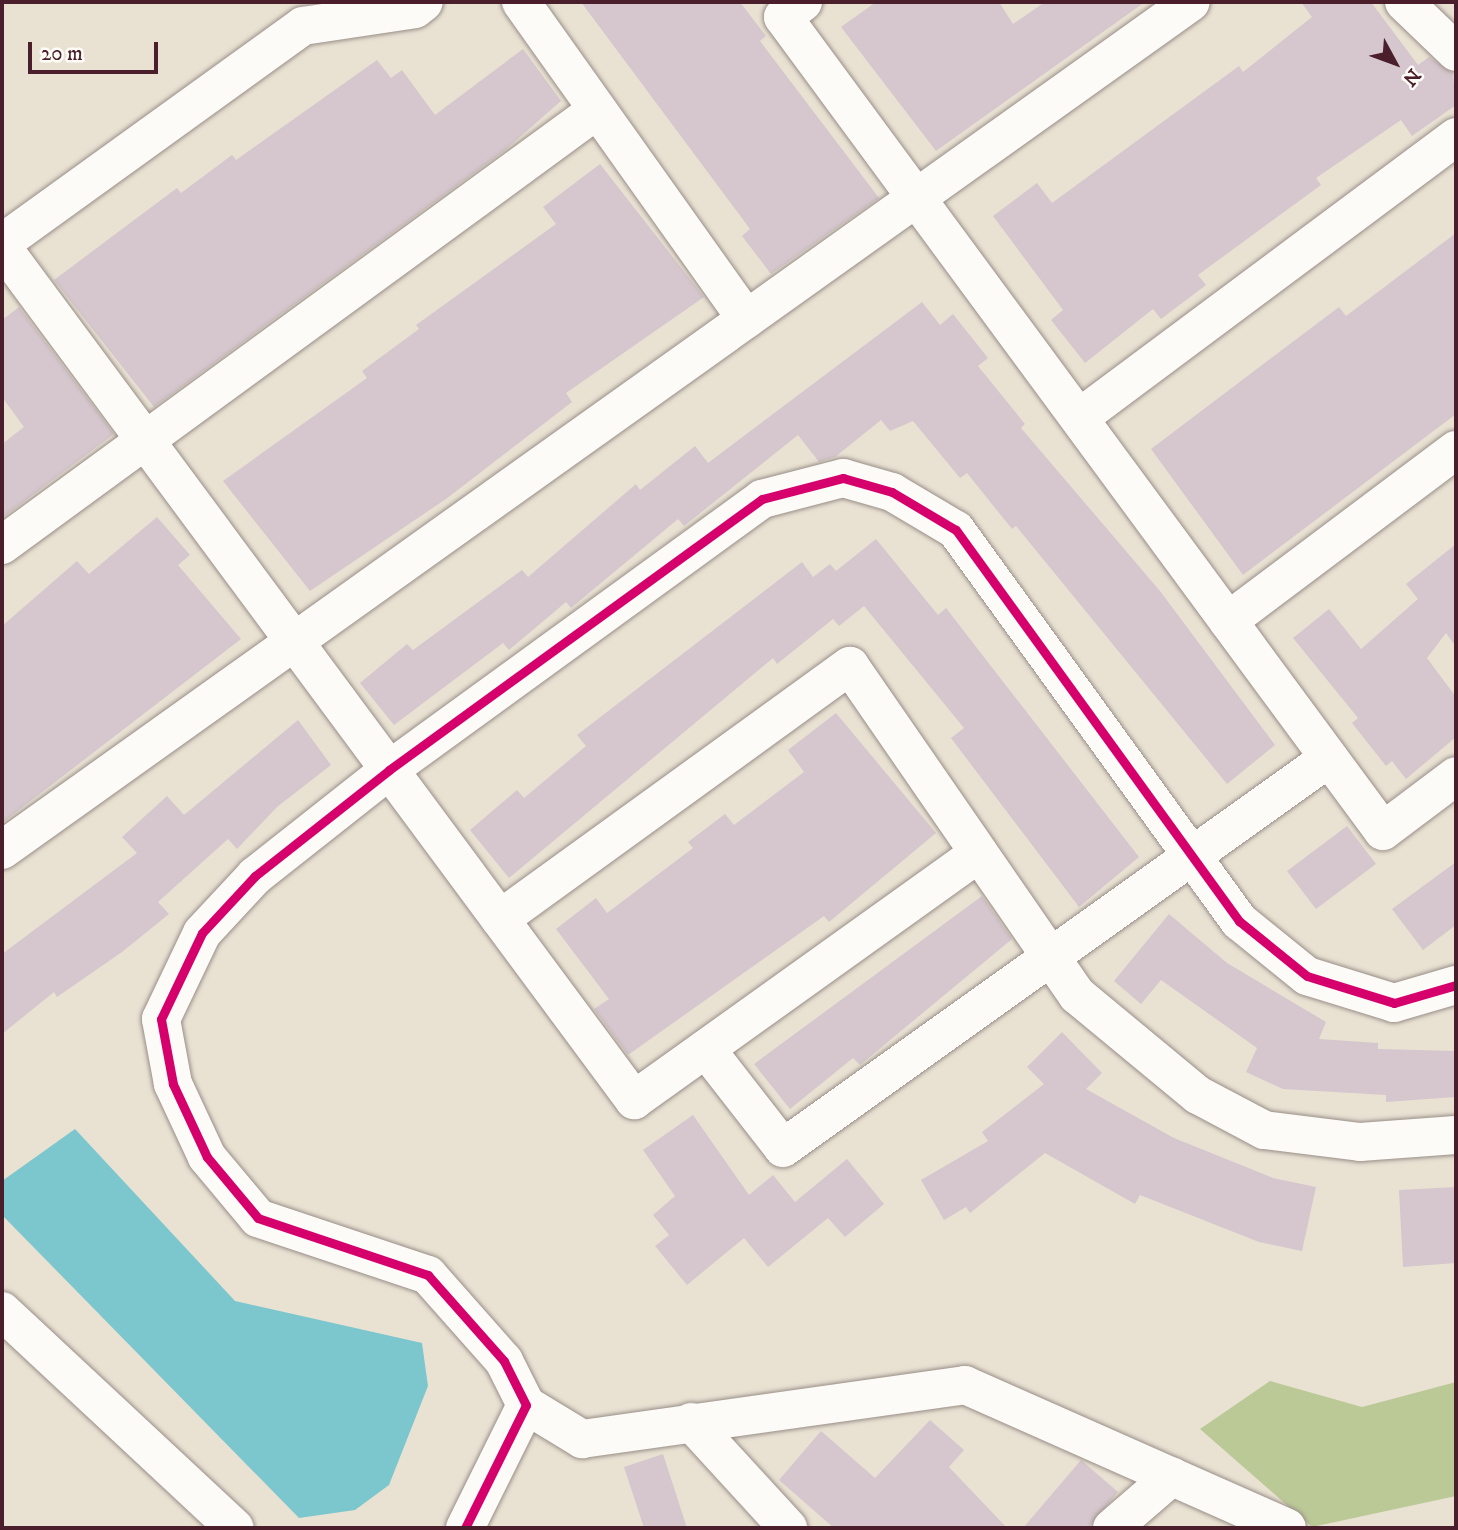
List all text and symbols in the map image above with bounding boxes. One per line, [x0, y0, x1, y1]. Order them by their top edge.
scale bar [32, 28, 161, 72]
north arrow [1360, 28, 1430, 98]
text: 20 m [41, 41, 83, 67]
text: N [1397, 64, 1425, 91]

